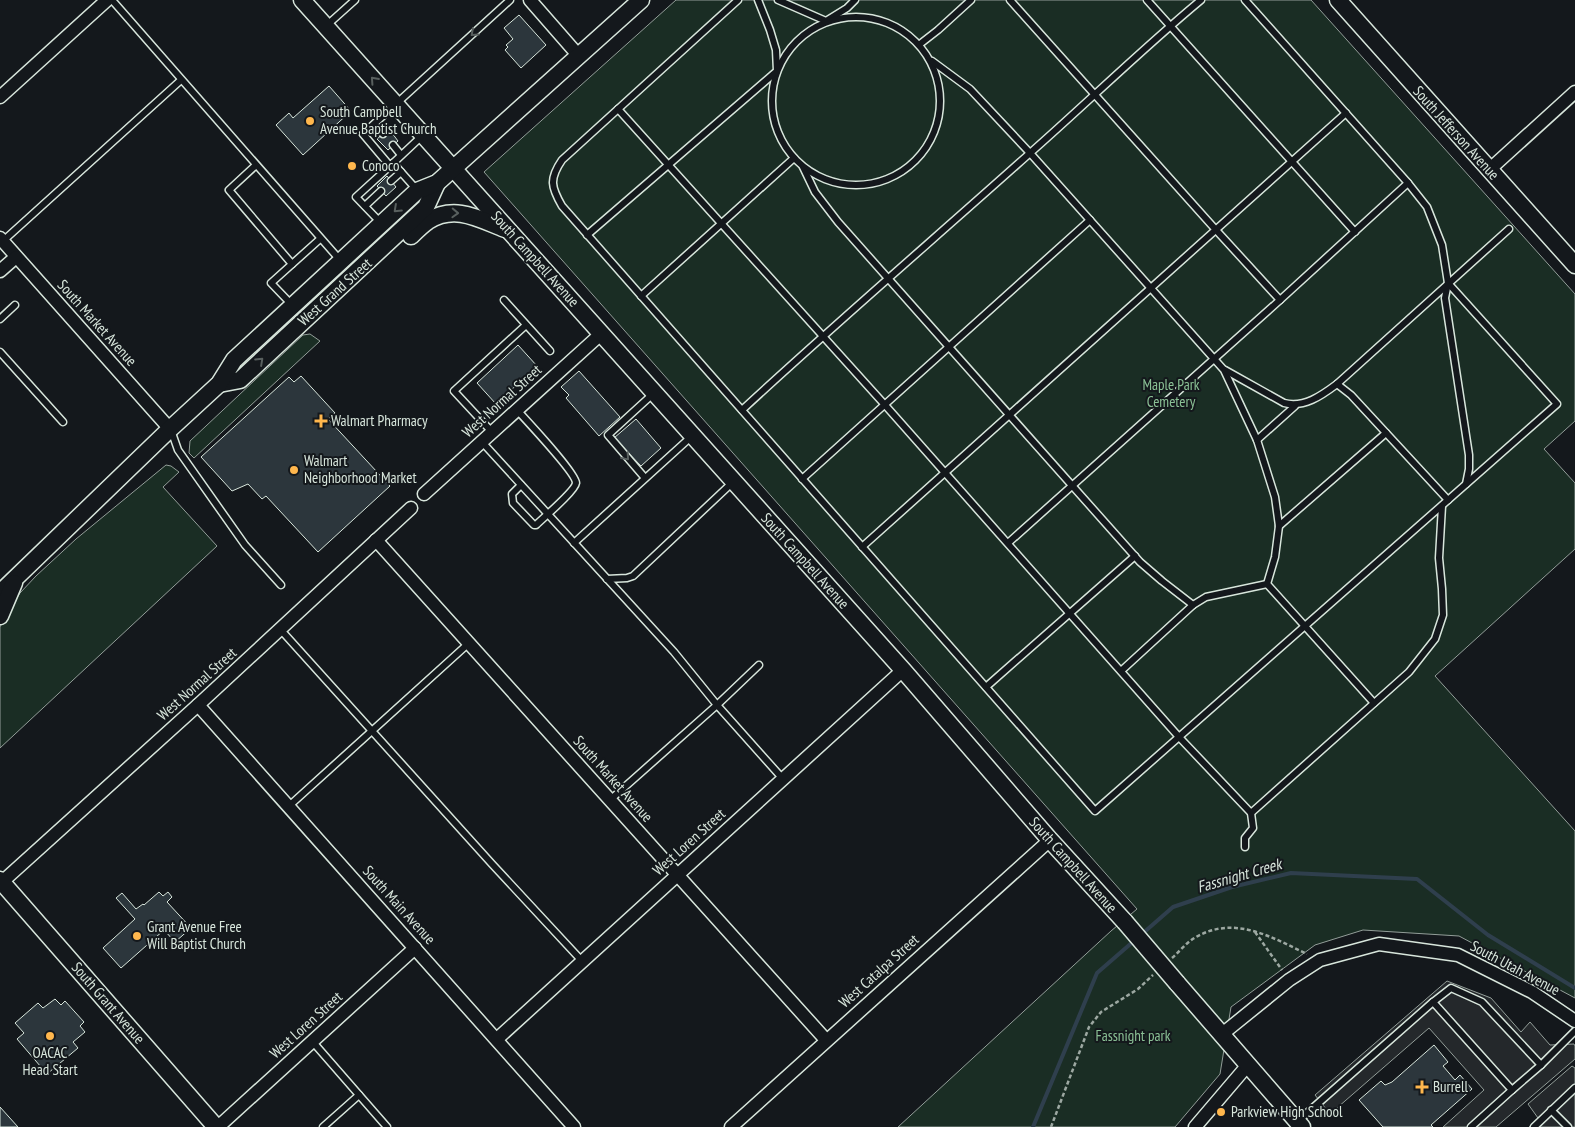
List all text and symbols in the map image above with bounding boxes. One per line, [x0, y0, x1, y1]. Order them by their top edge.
one-way arrow [471, 27, 480, 36]
one-way arrow [371, 77, 380, 86]
street label: South Jefferson Avenue [1409, 82, 1504, 184]
place label: South Campbell Avenue Baptist Church [320, 102, 437, 138]
marker: South Campbell Avenue Baptist Church [304, 115, 316, 127]
place label: Conoco [362, 156, 400, 175]
marker: Conoco [346, 160, 358, 172]
one-way arrow [394, 203, 403, 212]
street label: South Campbell Avenue [487, 207, 583, 311]
one-way arrow [451, 208, 459, 219]
street label: West Grand Street [294, 253, 376, 330]
street label: South Market Avenue [54, 276, 141, 370]
one-way arrow [254, 358, 263, 367]
street label: West Normal Street [458, 360, 545, 441]
park label: Maple Park Cemetery [1142, 375, 1200, 411]
place label: Walmart Pharmacy [331, 411, 428, 430]
marker: Walmart Pharmacy [315, 415, 327, 427]
place label: Walmart Neighborhood Market [304, 451, 417, 487]
one-way arrow [621, 451, 630, 460]
marker: Walmart Neighborhood Market [288, 464, 300, 476]
street label: South Campbell Avenue [757, 509, 853, 613]
street label: West Normal Street [153, 643, 240, 724]
street label: South Market Avenue [570, 732, 657, 826]
street label: West Loren Street [648, 804, 729, 879]
street label: South Campbell Avenue [1025, 813, 1121, 917]
water label: Fassnight Creek [1194, 853, 1285, 897]
street label: South Main Avenue [359, 861, 440, 948]
place label: Grant Avenue Free Will Baptist Church [147, 917, 246, 953]
marker: Grant Avenue Free Will Baptist Church [131, 930, 143, 942]
street label: West Catalpa Street [835, 930, 923, 1012]
street label: South Utah Avenue [1467, 936, 1563, 999]
street label: South Grant Avenue [68, 958, 149, 1047]
street label: West Loren Street [265, 987, 346, 1062]
park label: Fassnight park [1095, 1026, 1171, 1045]
marker: OACAC Head Start [44, 1030, 56, 1042]
place label: OACAC Head Start [22, 1043, 78, 1079]
place label: Burrell [1433, 1077, 1468, 1096]
marker: Burrell [1415, 1080, 1429, 1094]
place label: Parkview High School [1231, 1102, 1343, 1121]
marker: Parkview High School [1215, 1106, 1227, 1118]

